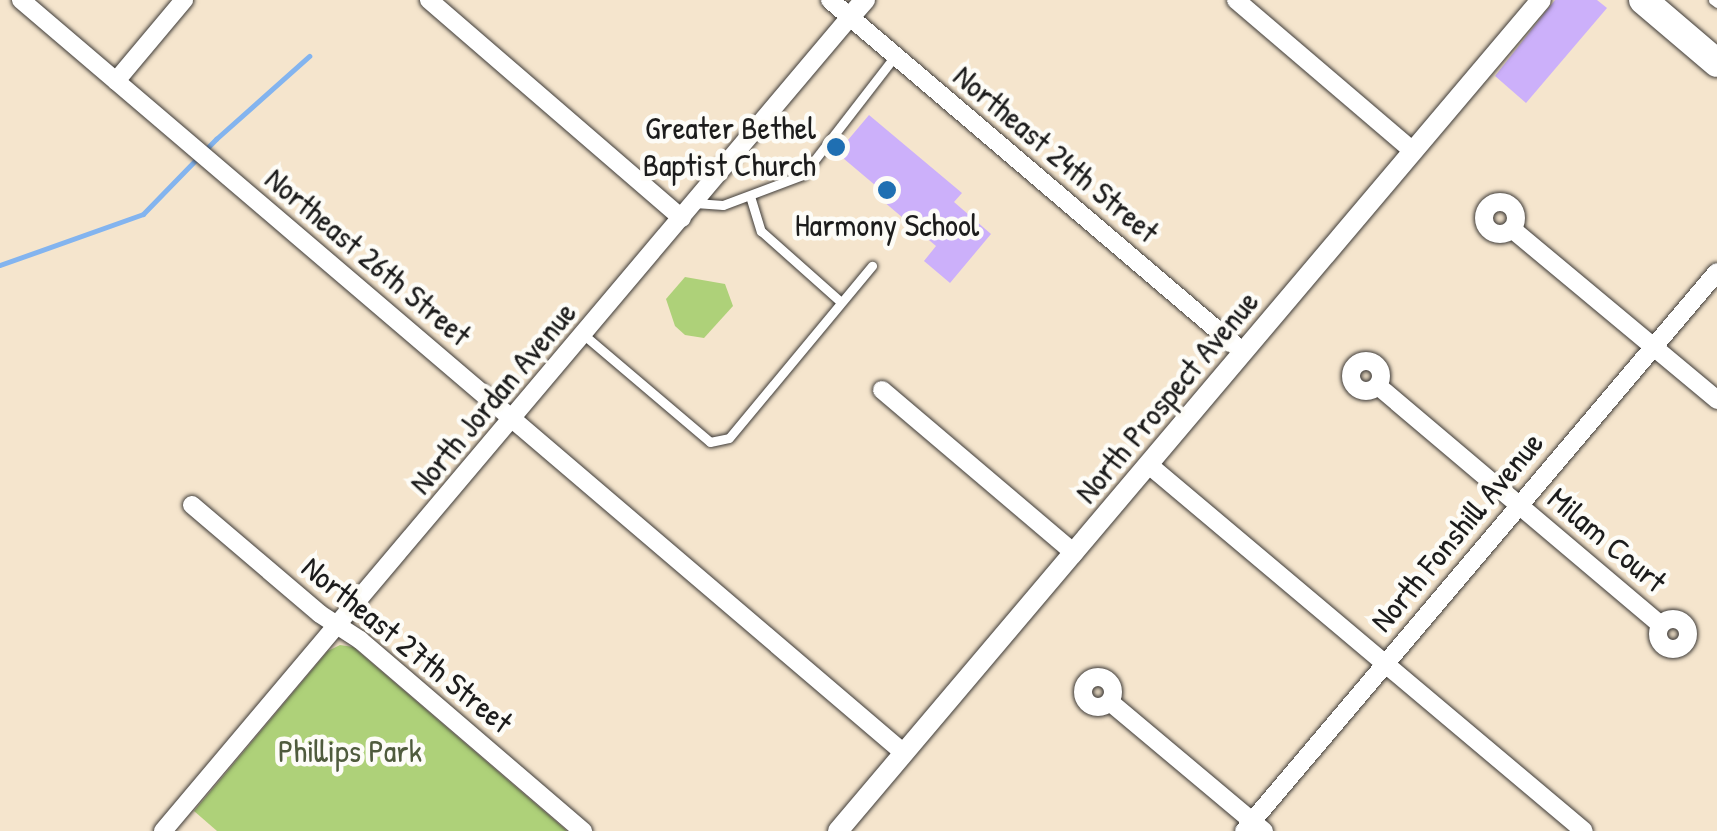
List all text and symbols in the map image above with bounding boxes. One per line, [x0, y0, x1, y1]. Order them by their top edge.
street label: Northeast 24th Street [946, 57, 1166, 251]
place label: Greater Bethel Baptist Church [643, 110, 816, 185]
marker: Greater Bethel Baptist Church [825, 136, 847, 158]
street label: Northeast 26th Street [257, 160, 479, 354]
marker: Harmony School [876, 179, 898, 201]
place label: Harmony School [795, 206, 979, 244]
street label: North Prospect Avenue [1067, 283, 1267, 511]
street label: North Jordan Avenue [401, 294, 585, 502]
street label: North Fonshill Avenue [1362, 424, 1552, 640]
street label: Milam Court [1540, 479, 1674, 601]
street label: Northeast 27th Street [294, 548, 520, 742]
park label: Phillips Park [278, 732, 422, 770]

